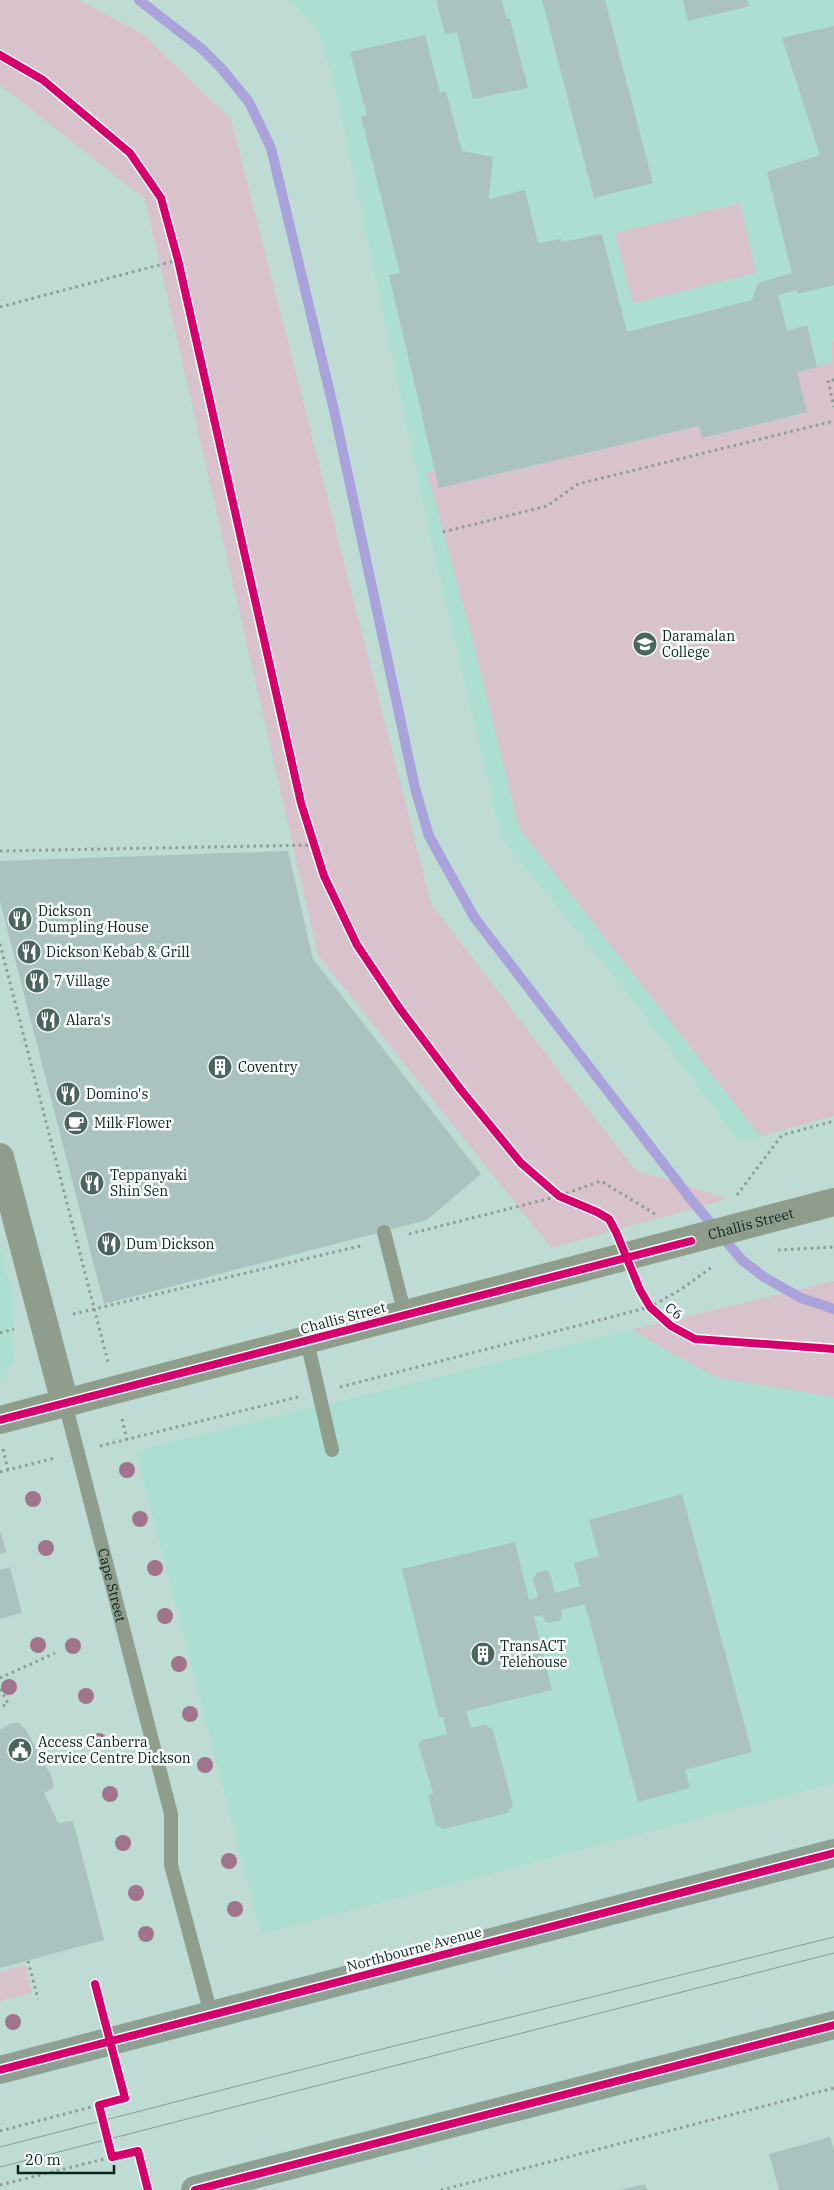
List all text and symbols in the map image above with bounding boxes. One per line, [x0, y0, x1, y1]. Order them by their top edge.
place label: Daramalan College [662, 627, 735, 661]
school or university icon: Daramalan College [632, 631, 658, 657]
place label: Dickson Dumpling House [38, 902, 149, 936]
restaurant icon: Dickson Dumpling House [7, 906, 33, 932]
restaurant icon: Dickson Kebab & Grill [16, 939, 42, 965]
place label: Dickson Kebab & Grill [46, 943, 190, 961]
restaurant icon: 7 Village [24, 968, 50, 994]
place label: 7 Village [54, 972, 110, 990]
restaurant icon: Alara's [35, 1007, 61, 1033]
place label: Alara's [66, 1011, 111, 1029]
building icon: Coventry [207, 1054, 233, 1080]
place label: Coventry [238, 1058, 298, 1076]
restaurant icon: Domino's [55, 1081, 81, 1107]
place label: Domino's [86, 1085, 148, 1103]
cafe icon: Milk Flower [63, 1110, 89, 1136]
place label: Milk Flower [94, 1114, 172, 1132]
place label: Teppanyaki Shin Sen [110, 1166, 187, 1200]
restaurant icon: Teppanyaki Shin Sen [79, 1170, 105, 1196]
street label: Challis Street [706, 1204, 796, 1244]
restaurant icon: Dum Dickson [96, 1231, 122, 1257]
place label: Dum Dickson [126, 1235, 215, 1253]
street label: Challis Street [298, 1298, 388, 1338]
street label: C6 [662, 1299, 686, 1323]
street label: Cape Street [94, 1546, 130, 1624]
place label: TransACT Telehouse [500, 1637, 567, 1671]
building icon: TransACT Telehouse [470, 1641, 496, 1667]
place label: Access Canberra Service Centre Dickson [38, 1733, 191, 1767]
public building icon: Access Canberra Service Centre Dickson [7, 1737, 33, 1763]
street label: Northbourne Avenue [345, 1922, 483, 1976]
scale bar [18, 2142, 114, 2174]
text: 20 m [25, 2150, 61, 2169]

